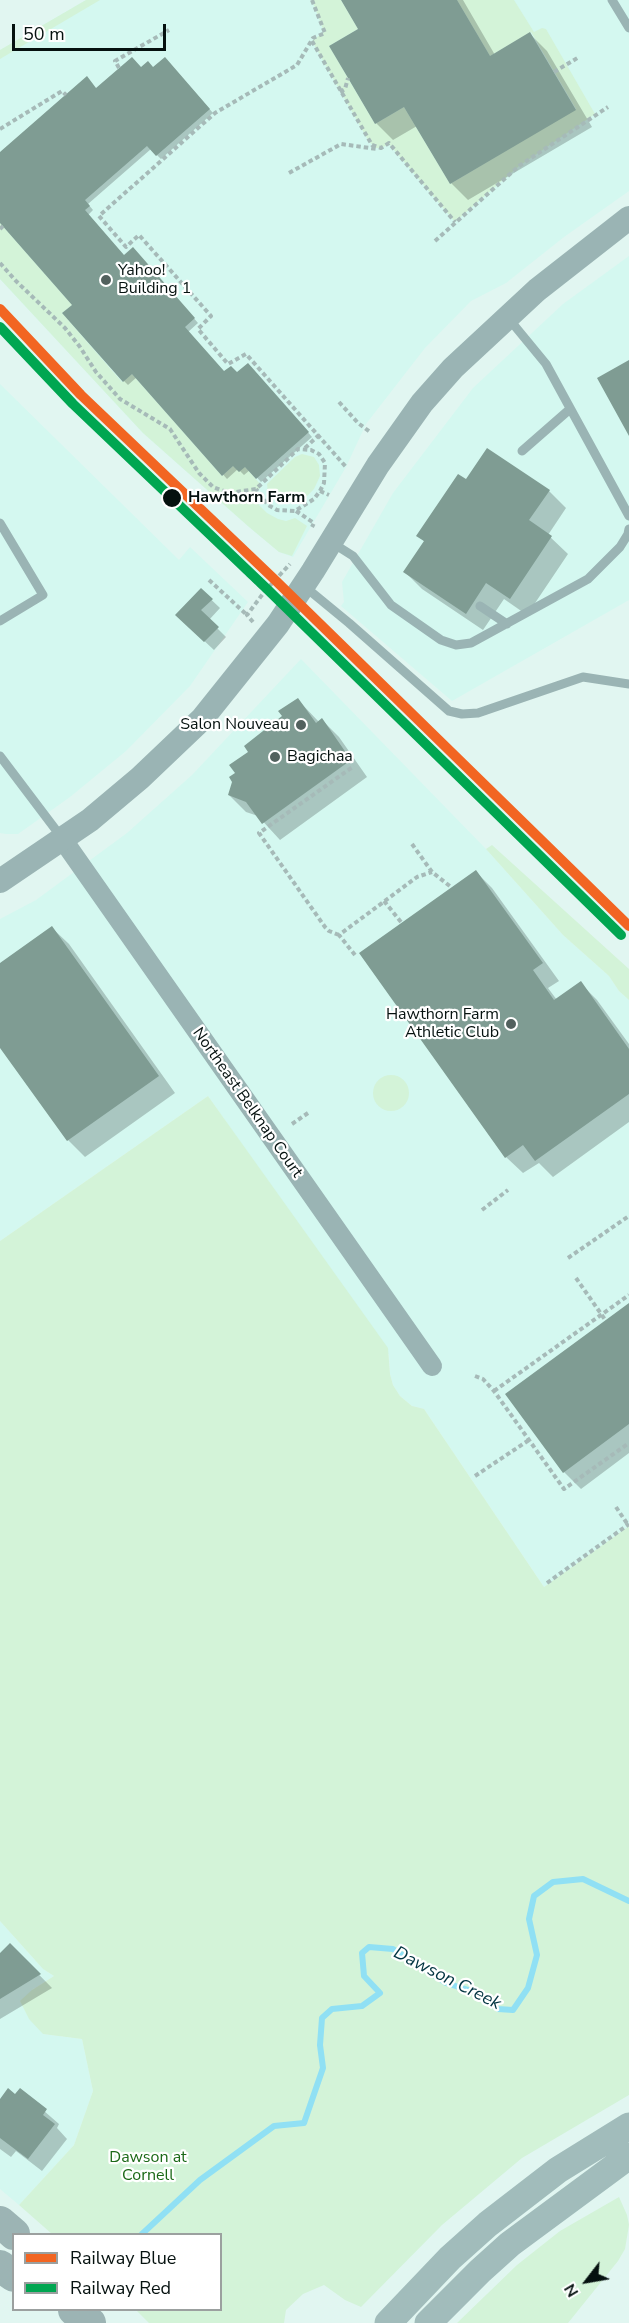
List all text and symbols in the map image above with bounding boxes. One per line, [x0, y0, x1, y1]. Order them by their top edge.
scale bar [15, 12, 170, 50]
text: 50 m [23, 22, 65, 46]
place label: Yahoo! Building 1 [118, 261, 191, 299]
marker: Yahoo! Building 1 [99, 273, 113, 287]
marker: Hawthorn Farm [161, 487, 183, 509]
place label: Hawthorn Farm [188, 488, 305, 508]
place label: Salon Nouveau [180, 715, 289, 735]
marker: Salon Nouveau [294, 718, 308, 732]
place label: Bagichaa [287, 747, 353, 767]
marker: Bagichaa [268, 750, 282, 764]
place label: Hawthorn Farm Athletic Club [386, 1005, 499, 1043]
marker: Hawthorn Farm Athletic Club [504, 1017, 518, 1031]
street label: Northeast Belknap Court [188, 1024, 306, 1182]
water label: Dawson Creek [390, 1943, 504, 2015]
park label: Dawson at Cornell [109, 2148, 187, 2186]
legend [12, 2233, 222, 2311]
text: Railway Blue [70, 2246, 176, 2270]
north arrow [557, 2251, 617, 2311]
text: Railway Red [70, 2276, 171, 2300]
text: N [559, 2279, 584, 2301]

